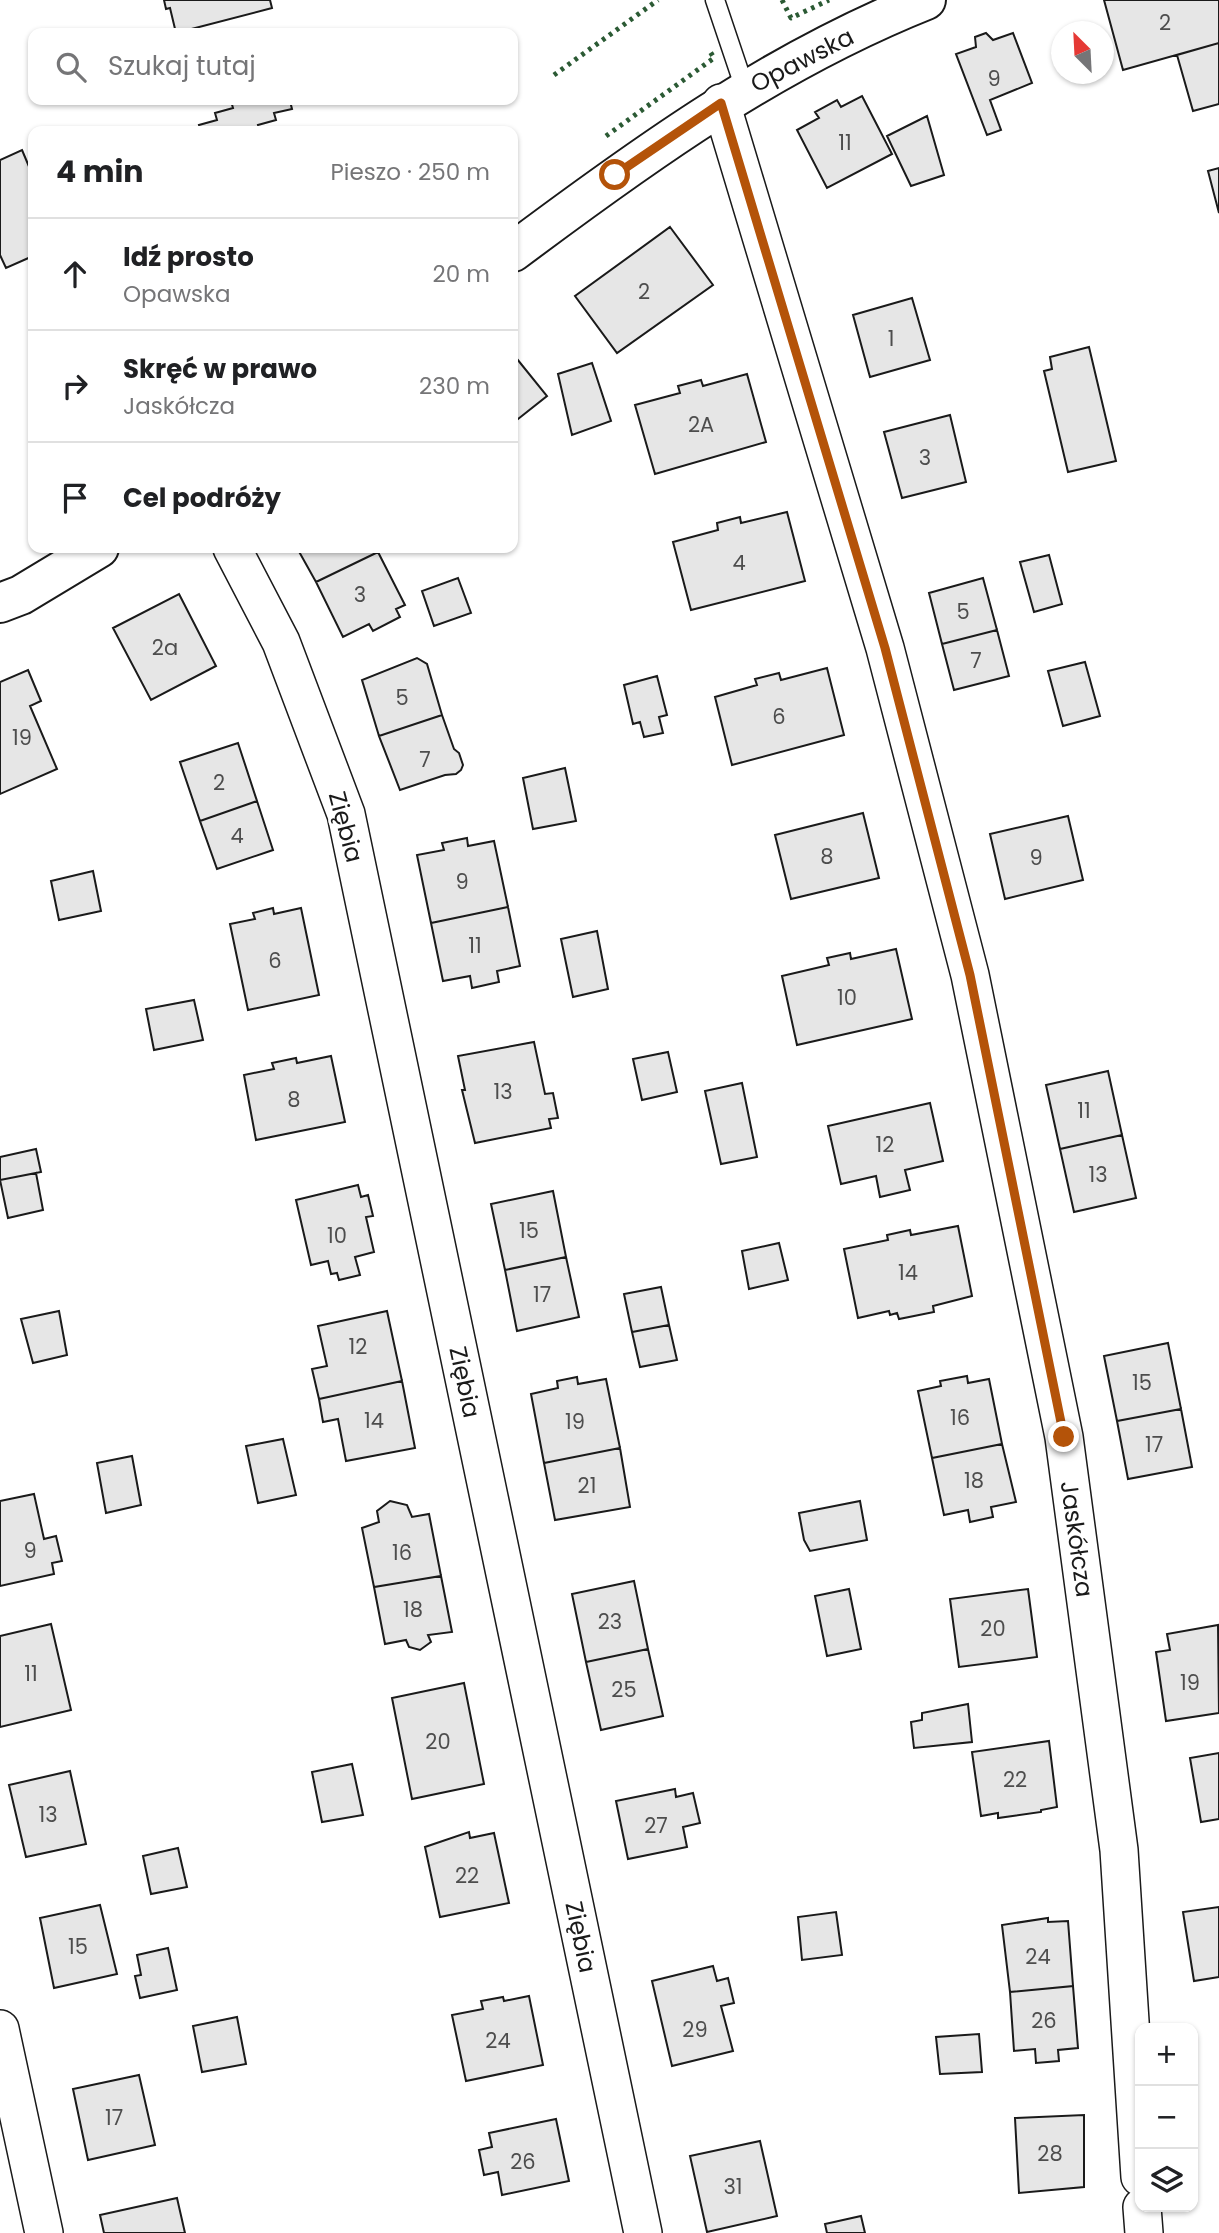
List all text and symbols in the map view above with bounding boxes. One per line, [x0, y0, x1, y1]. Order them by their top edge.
house number: 2 [1159, 8, 1171, 37]
street label: Opawska [745, 20, 859, 100]
north arrow [1051, 21, 1114, 84]
search box [28, 28, 518, 105]
icon: search [52, 48, 90, 86]
text: Szukaj tutaj [108, 48, 256, 84]
house number: 9 [987, 64, 1001, 93]
house number: 11 [838, 128, 852, 157]
text: 4 min [56, 150, 144, 193]
text: Pieszo · 250 m [330, 156, 490, 188]
route start [599, 159, 630, 190]
text: Idź prosto [123, 239, 254, 275]
icon: ahead [56, 255, 94, 293]
text: 20 m [432, 258, 490, 290]
house number: 2 [638, 277, 650, 306]
text: Opawska [123, 278, 230, 310]
house number: 1 [888, 324, 894, 353]
text: Skręć w prawo [123, 351, 317, 387]
icon: right [56, 367, 94, 405]
text: 230 m [419, 370, 490, 402]
text: Jaskółcza [123, 390, 235, 422]
house number: 2A [688, 410, 714, 439]
house number: 3 [919, 443, 931, 472]
icon: arrive [56, 479, 94, 517]
text: Cel podróży [123, 480, 281, 516]
house number: 4 [732, 548, 746, 577]
house number: 3 [354, 580, 366, 609]
house number: 5 [956, 597, 970, 626]
house number: 2a [152, 633, 178, 662]
house number: 7 [970, 646, 982, 675]
house number: 5 [395, 683, 409, 712]
house number: 6 [772, 702, 786, 731]
house number: 19 [12, 723, 32, 752]
house number: 7 [419, 745, 431, 774]
house number: 2 [213, 768, 225, 797]
street label: Ziębia [321, 788, 371, 866]
house number: 4 [230, 821, 244, 850]
house number: 8 [820, 842, 834, 871]
house number: 9 [1029, 843, 1043, 872]
house number: 9 [455, 867, 469, 896]
house number: 11 [468, 931, 482, 960]
house number: 6 [268, 946, 282, 975]
house number: 10 [837, 983, 857, 1012]
house number: 13 [493, 1077, 513, 1106]
house number: 8 [287, 1085, 301, 1114]
house number: 11 [1077, 1096, 1091, 1125]
house number: 12 [876, 1130, 894, 1159]
house number: 13 [1088, 1160, 1108, 1189]
house number: 15 [519, 1216, 539, 1245]
house number: 10 [327, 1221, 347, 1250]
house number: 14 [898, 1258, 918, 1287]
house number: 17 [533, 1280, 551, 1309]
house number: 12 [349, 1332, 367, 1361]
street label: Ziębia [441, 1343, 489, 1421]
house number: 15 [1132, 1368, 1152, 1397]
house number: 16 [950, 1403, 970, 1432]
house number: 14 [364, 1406, 384, 1435]
house number: 19 [565, 1407, 585, 1436]
route end [1048, 1421, 1079, 1452]
house number: 17 [1145, 1430, 1163, 1459]
house number: 18 [964, 1466, 984, 1495]
house number: 21 [578, 1471, 596, 1500]
street label: Jaskółcza [1053, 1479, 1101, 1599]
house number: 9 [23, 1536, 37, 1565]
house number: 16 [392, 1538, 412, 1567]
house number: 18 [403, 1595, 423, 1624]
house number: 23 [598, 1607, 622, 1636]
house number: 20 [980, 1614, 1006, 1643]
house number: 11 [24, 1659, 38, 1688]
house number: 19 [1180, 1668, 1200, 1697]
house number: 25 [611, 1675, 637, 1704]
house number: 20 [425, 1727, 451, 1756]
house number: 22 [1003, 1765, 1027, 1794]
house number: 13 [38, 1800, 58, 1829]
house number: 27 [644, 1811, 668, 1840]
house number: 22 [455, 1861, 479, 1890]
street label: Ziębia [557, 1898, 605, 1976]
house number: 15 [68, 1932, 88, 1961]
house number: 24 [1025, 1942, 1051, 1971]
house number: 26 [1031, 2006, 1057, 2035]
house number: 29 [682, 2015, 708, 2044]
map controls [1135, 2023, 1198, 2212]
button: + [1135, 2023, 1198, 2086]
house number: 24 [485, 2026, 511, 2055]
button: − [1135, 2086, 1198, 2149]
house number: 17 [105, 2103, 123, 2132]
house number: 28 [1037, 2139, 1063, 2168]
house number: 26 [510, 2147, 536, 2176]
button: layers [1135, 2149, 1198, 2212]
house number: 31 [723, 2172, 743, 2201]

